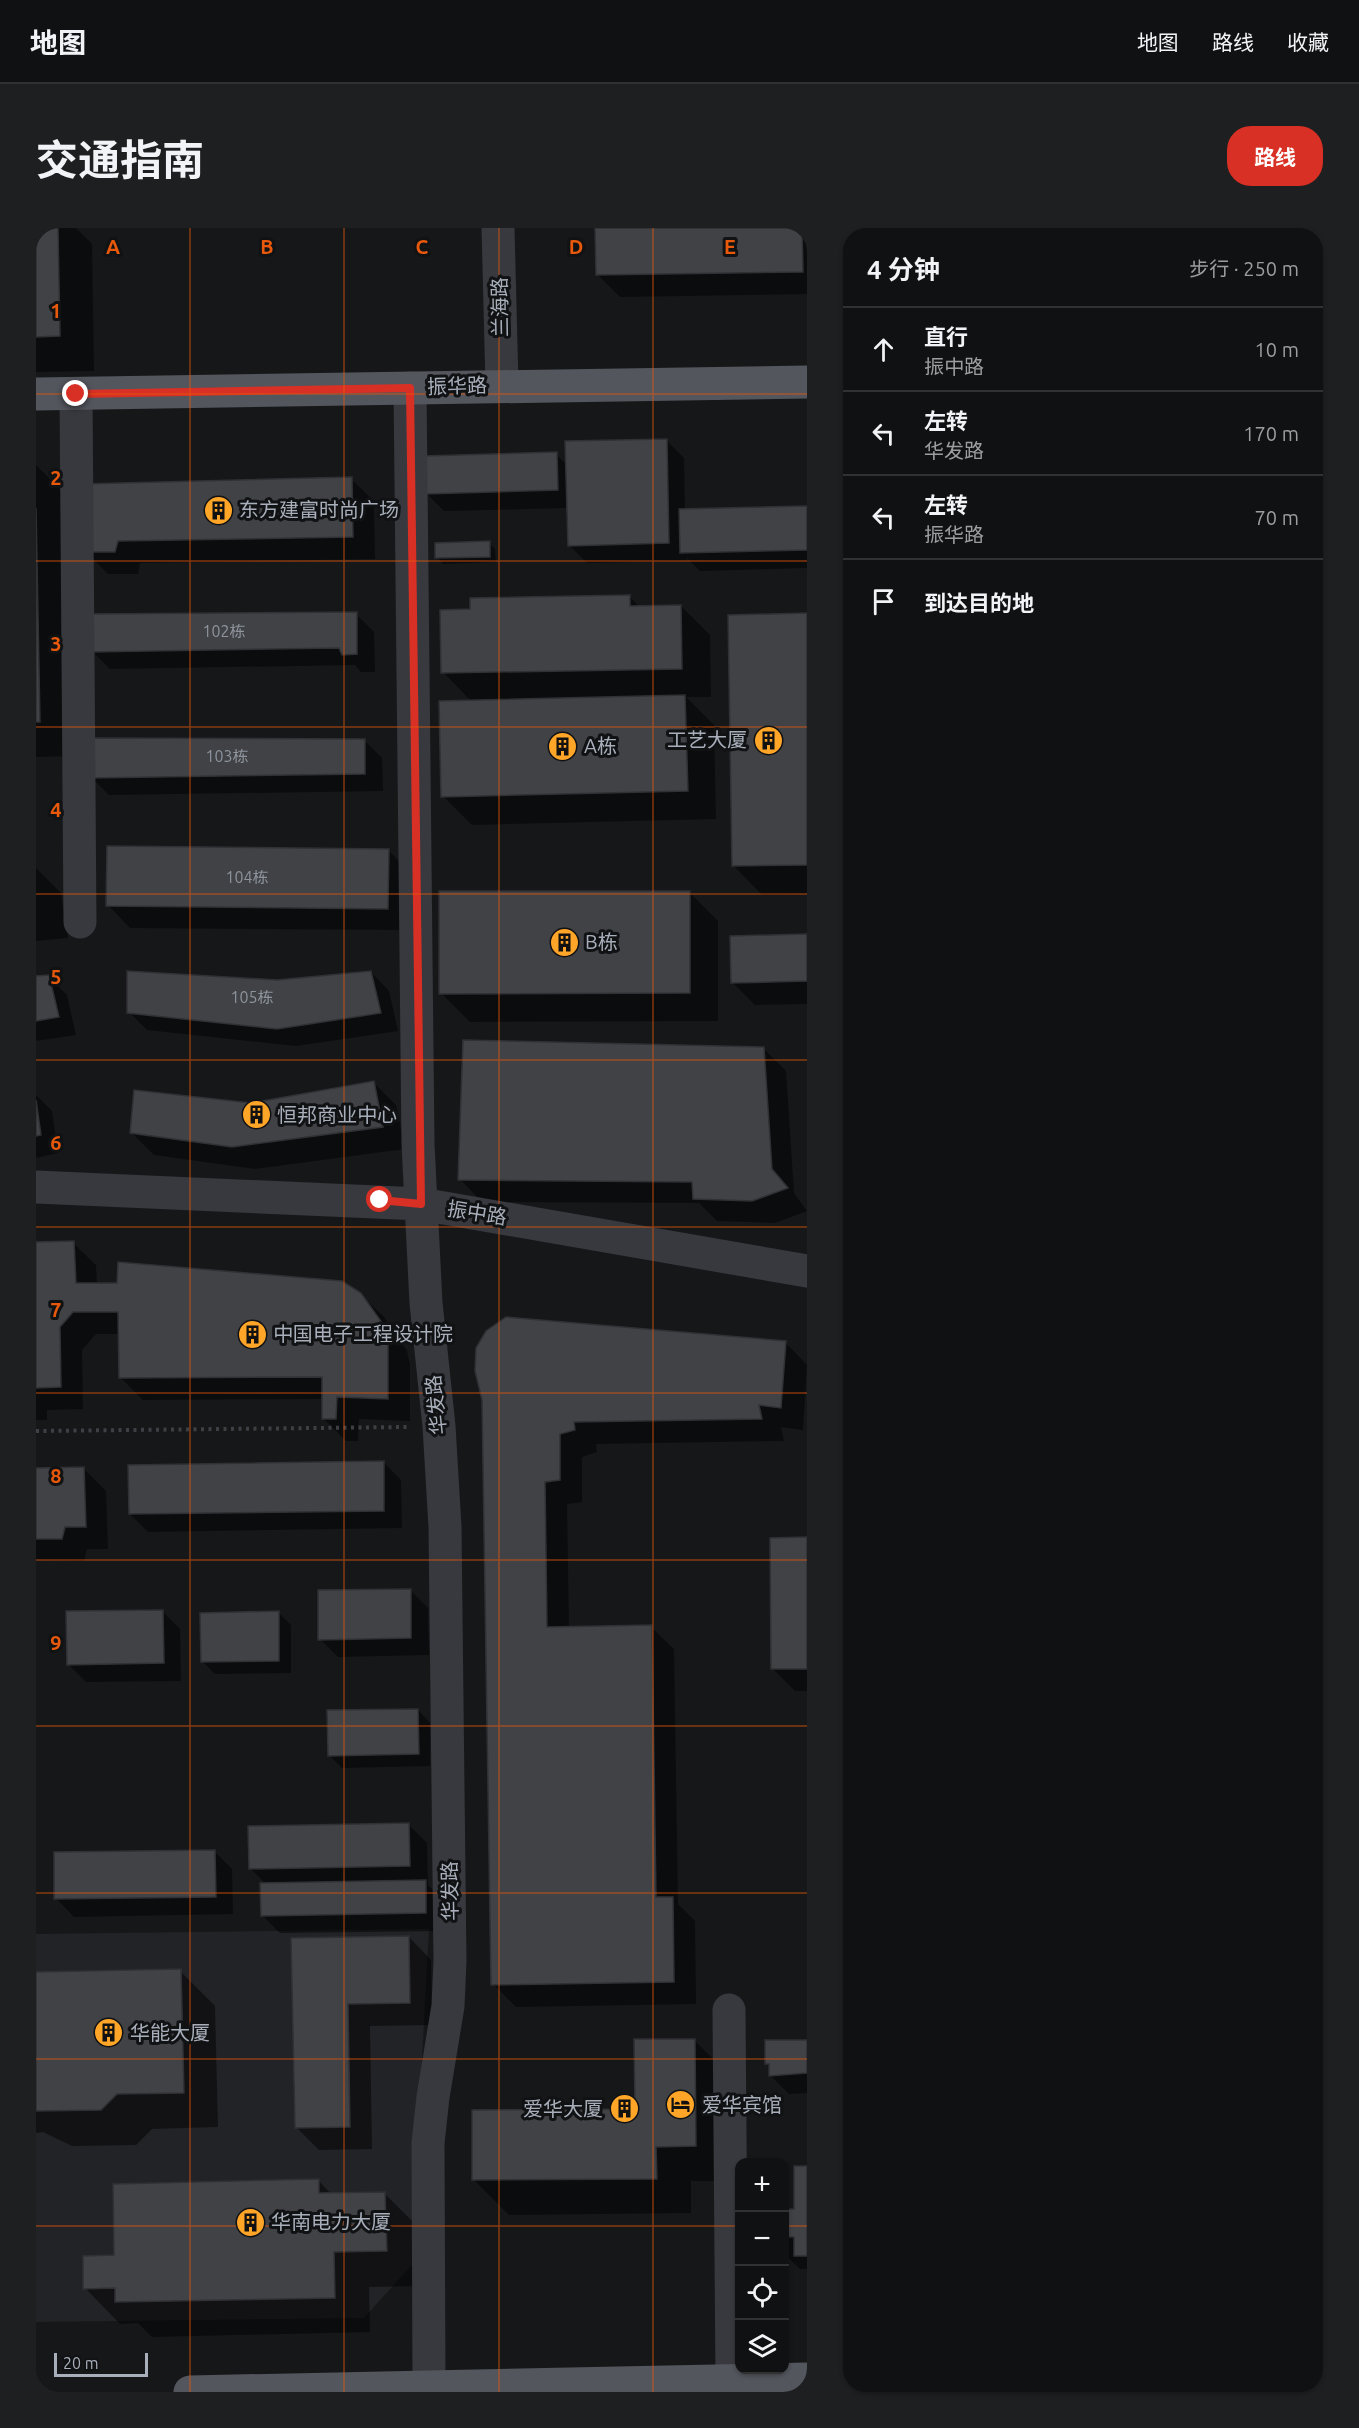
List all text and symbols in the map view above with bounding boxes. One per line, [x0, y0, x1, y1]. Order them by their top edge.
text: 地图 [30, 27, 86, 58]
text: 地图 [1137, 30, 1179, 54]
text: 路线 [1212, 30, 1254, 54]
text: 收藏 [1287, 30, 1329, 54]
button: 路线 [1227, 126, 1323, 186]
text: 交通指南 [36, 136, 204, 183]
text: A [106, 235, 120, 258]
text: B [260, 235, 274, 258]
text: C [416, 235, 429, 258]
text: D [569, 235, 583, 258]
text: E [724, 235, 736, 258]
text: 4 分钟 [867, 255, 940, 284]
text: 步行 · 250 m [1189, 257, 1299, 280]
street label: 兰海路 [487, 277, 512, 337]
text: 1 [50, 299, 62, 322]
text: 直行 [924, 324, 968, 349]
icon: ahead [867, 333, 900, 366]
text: 10 m [1255, 338, 1299, 361]
text: 振中路 [924, 355, 984, 378]
street label: 振华路 [427, 373, 487, 398]
route end [62, 380, 88, 406]
text: 左转 [924, 408, 968, 433]
icon: left [867, 417, 900, 450]
text: 170 m [1243, 422, 1299, 445]
text: 华发路 [924, 439, 984, 462]
text: 2 [50, 466, 62, 489]
text: 左转 [924, 492, 968, 517]
building icon: 东方建富时尚广场 [202, 494, 234, 526]
place label: 东方建富时尚广场 [239, 498, 399, 521]
icon: left [867, 501, 900, 534]
text: 70 m [1255, 506, 1299, 529]
text: 振华路 [924, 523, 984, 546]
icon: arrive [867, 585, 900, 618]
text: 到达目的地 [924, 590, 1034, 615]
house number: 102栋 [202, 622, 246, 640]
text: 3 [50, 632, 62, 655]
building icon: 工艺大厦 [752, 724, 784, 756]
place label: 工艺大厦 [667, 728, 747, 751]
building icon: A栋 [547, 730, 579, 762]
place label: A栋 [584, 734, 617, 757]
house number: 103栋 [205, 747, 249, 765]
text: 4 [50, 798, 62, 821]
house number: 104栋 [225, 868, 269, 886]
building icon: B栋 [548, 926, 580, 958]
place label: B栋 [585, 930, 618, 953]
text: 5 [50, 965, 62, 988]
house number: 105栋 [230, 988, 274, 1006]
building icon: 恒邦商业中心 [240, 1099, 272, 1131]
place label: 恒邦商业中心 [277, 1103, 397, 1126]
text: 6 [50, 1131, 62, 1154]
route start [366, 1186, 392, 1212]
street label: 振中路 [446, 1196, 509, 1229]
text: 7 [50, 1298, 62, 1321]
building icon: 中国电子工程设计院 [236, 1318, 268, 1350]
place label: 中国电子工程设计院 [273, 1322, 453, 1345]
street label: 华发路 [421, 1374, 450, 1436]
text: 8 [50, 1464, 62, 1487]
text: 9 [50, 1631, 62, 1654]
street label: 华发路 [437, 1861, 462, 1921]
building icon: 华能大厦 [93, 2017, 125, 2049]
place label: 华能大厦 [130, 2021, 210, 2044]
hotel icon: 爱华宾馆 [665, 2089, 697, 2121]
building icon: 爱华大厦 [608, 2093, 640, 2125]
place label: 爱华宾馆 [702, 2093, 782, 2116]
place label: 爱华大厦 [523, 2097, 603, 2120]
map controls [735, 2158, 789, 2374]
button: + [735, 2158, 789, 2212]
building icon: 华南电力大厦 [234, 2206, 266, 2238]
place label: 华南电力大厦 [271, 2210, 391, 2233]
button: − [735, 2212, 789, 2266]
button: locate [735, 2266, 789, 2320]
button: layers [735, 2320, 789, 2374]
scale bar [54, 2350, 148, 2378]
text: 20 m [63, 2354, 99, 2372]

